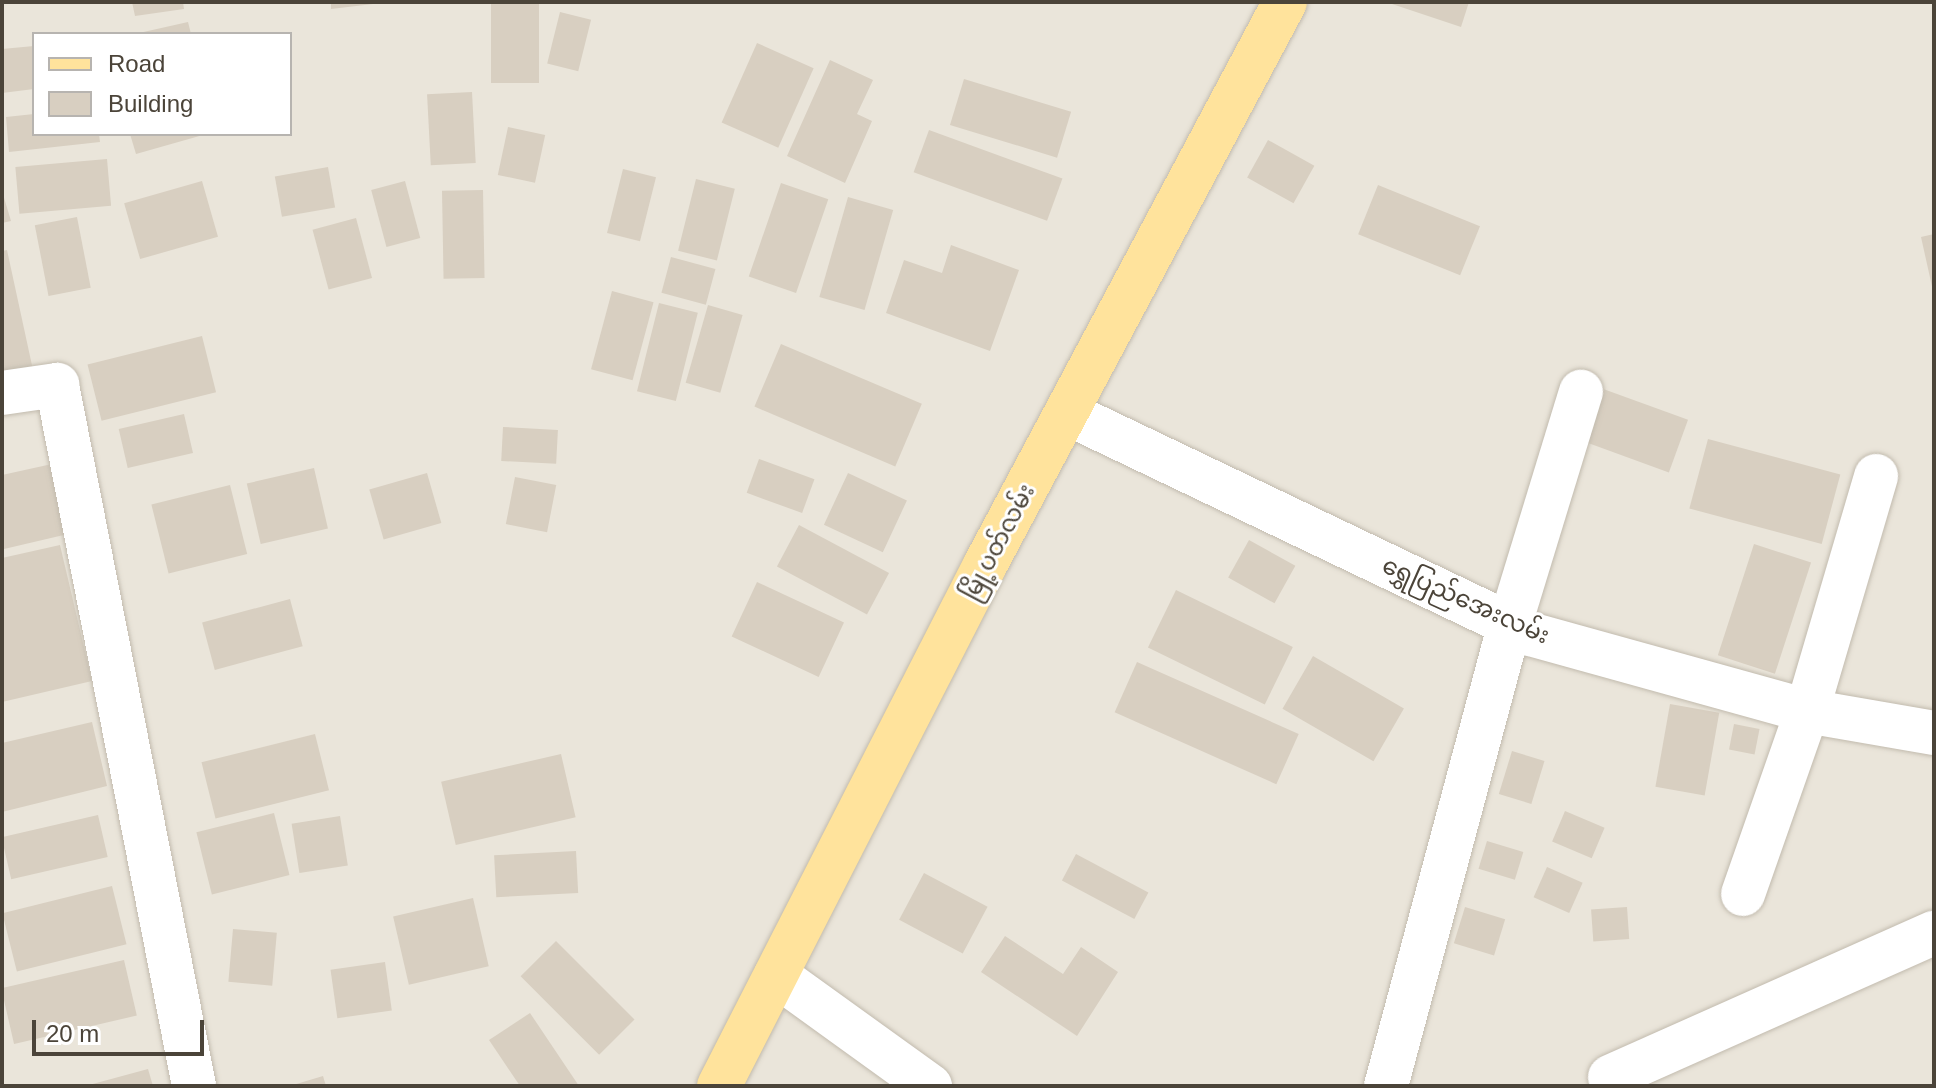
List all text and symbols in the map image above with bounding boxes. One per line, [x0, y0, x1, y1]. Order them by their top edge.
legend [32, 32, 292, 136]
text: Road [108, 50, 165, 77]
text: Building [108, 90, 193, 117]
street label: မြို့ပတ်လမ်း [955, 479, 1041, 605]
street label: ရွှေပြည်အေးလမ်း [1378, 550, 1554, 650]
scale bar [36, 1004, 208, 1054]
text: 20 m [46, 1020, 99, 1047]

